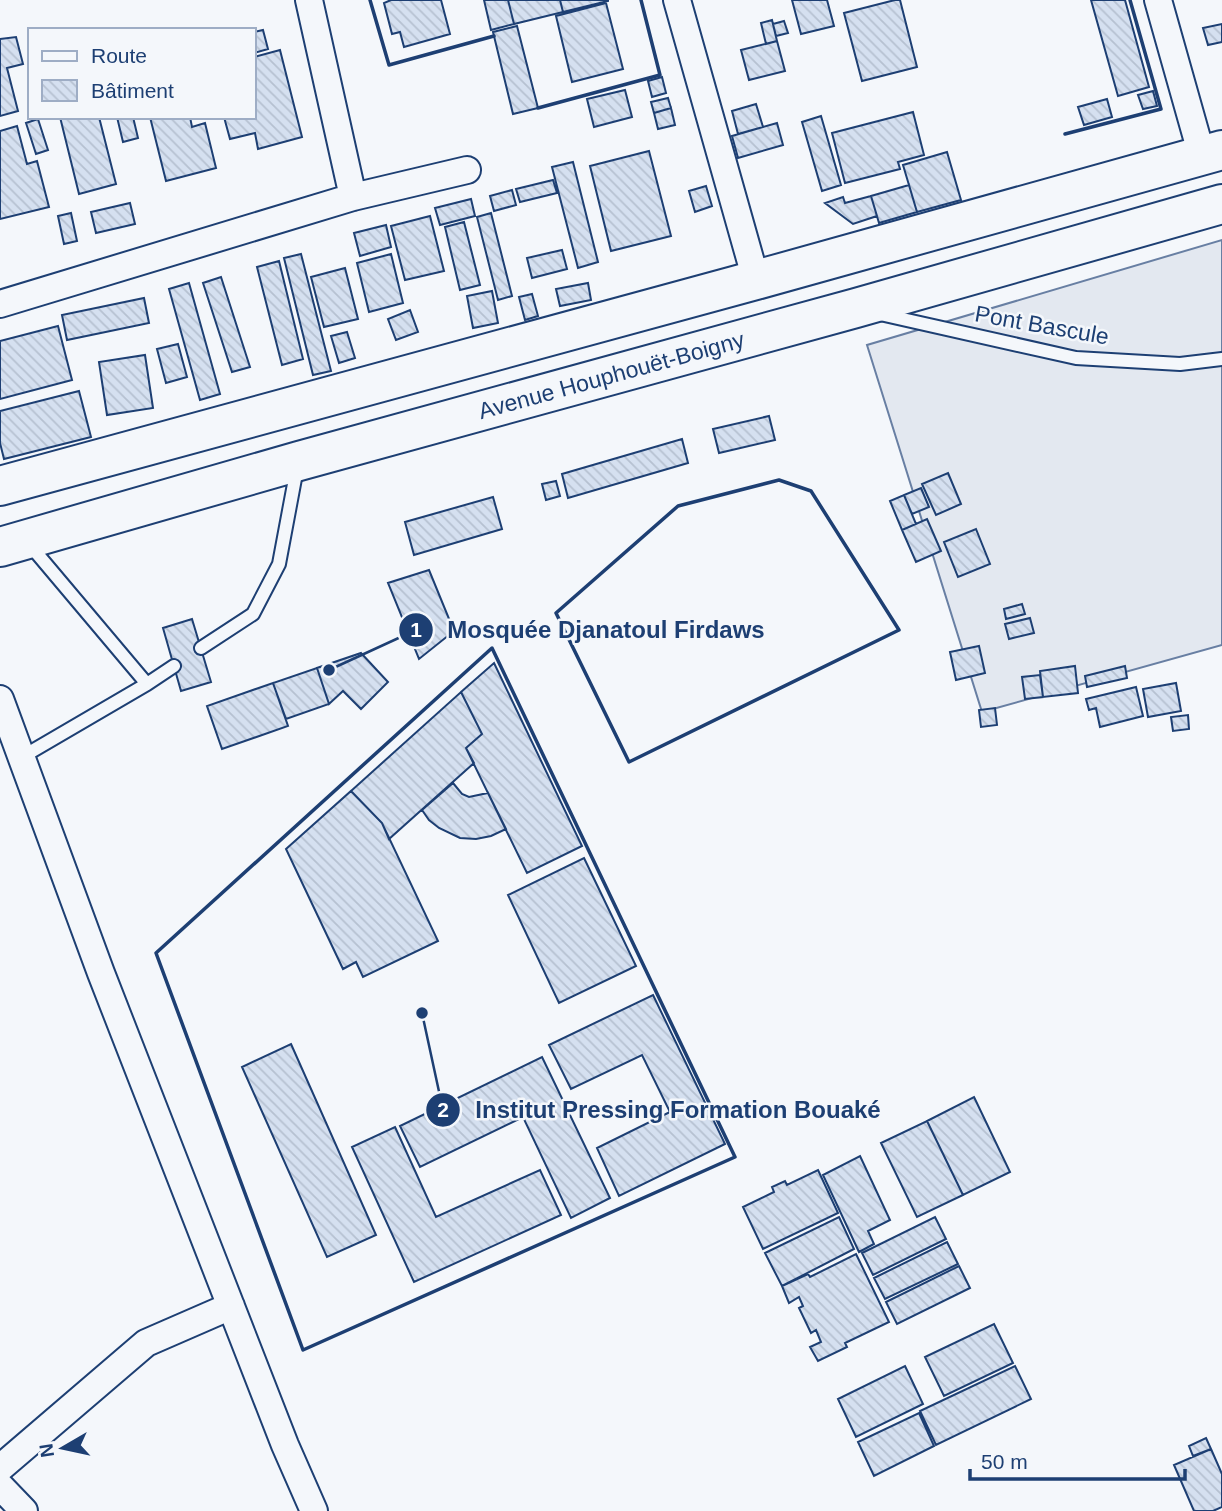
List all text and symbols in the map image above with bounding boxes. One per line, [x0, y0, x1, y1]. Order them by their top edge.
legend [28, 28, 256, 119]
text: Route [91, 44, 147, 67]
text: Bâtiment [91, 79, 174, 102]
street label: Pont Bascule [973, 300, 1111, 350]
street label: Avenue Houphouët-Boigny [475, 326, 748, 424]
callout: Mosquée Djanatoul Firdaws [398, 607, 779, 652]
text: Mosquée Djanatoul Firdaws [447, 616, 765, 643]
text: 1 [410, 618, 422, 641]
callout: Institut Pressing Formation Bouaké [426, 1087, 894, 1132]
text: Institut Pressing Formation Bouaké [475, 1096, 881, 1123]
text: 2 [437, 1098, 449, 1121]
north arrow [28, 1413, 98, 1483]
scale bar [970, 1438, 1185, 1482]
text: N [35, 1442, 58, 1459]
text: 50 m [981, 1450, 1028, 1473]

